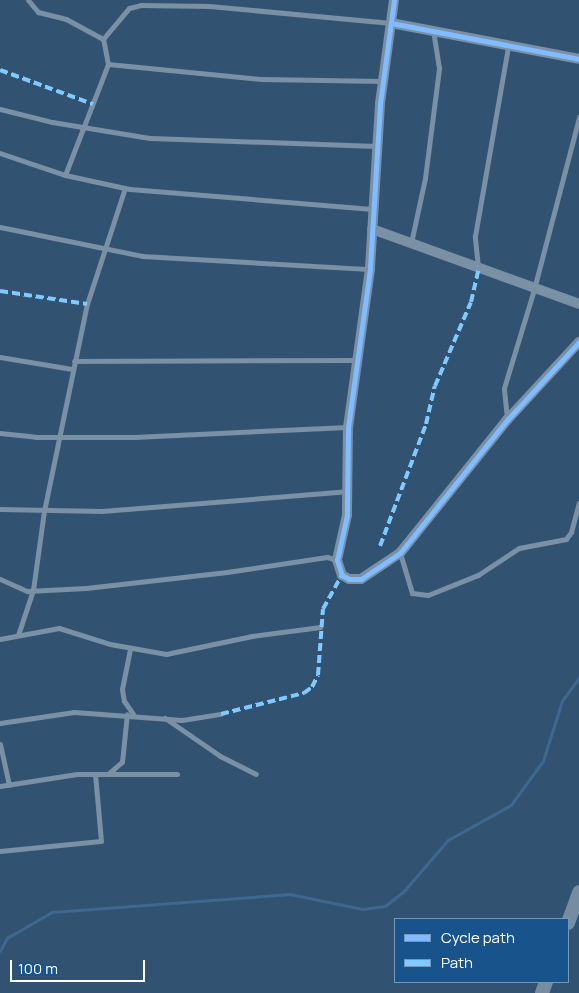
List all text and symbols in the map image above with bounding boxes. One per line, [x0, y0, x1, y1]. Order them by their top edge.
legend [394, 918, 569, 983]
text: Cycle path [441, 927, 515, 948]
scale bar [12, 950, 148, 982]
text: Path [441, 952, 473, 973]
text: 100 m [18, 958, 58, 979]

